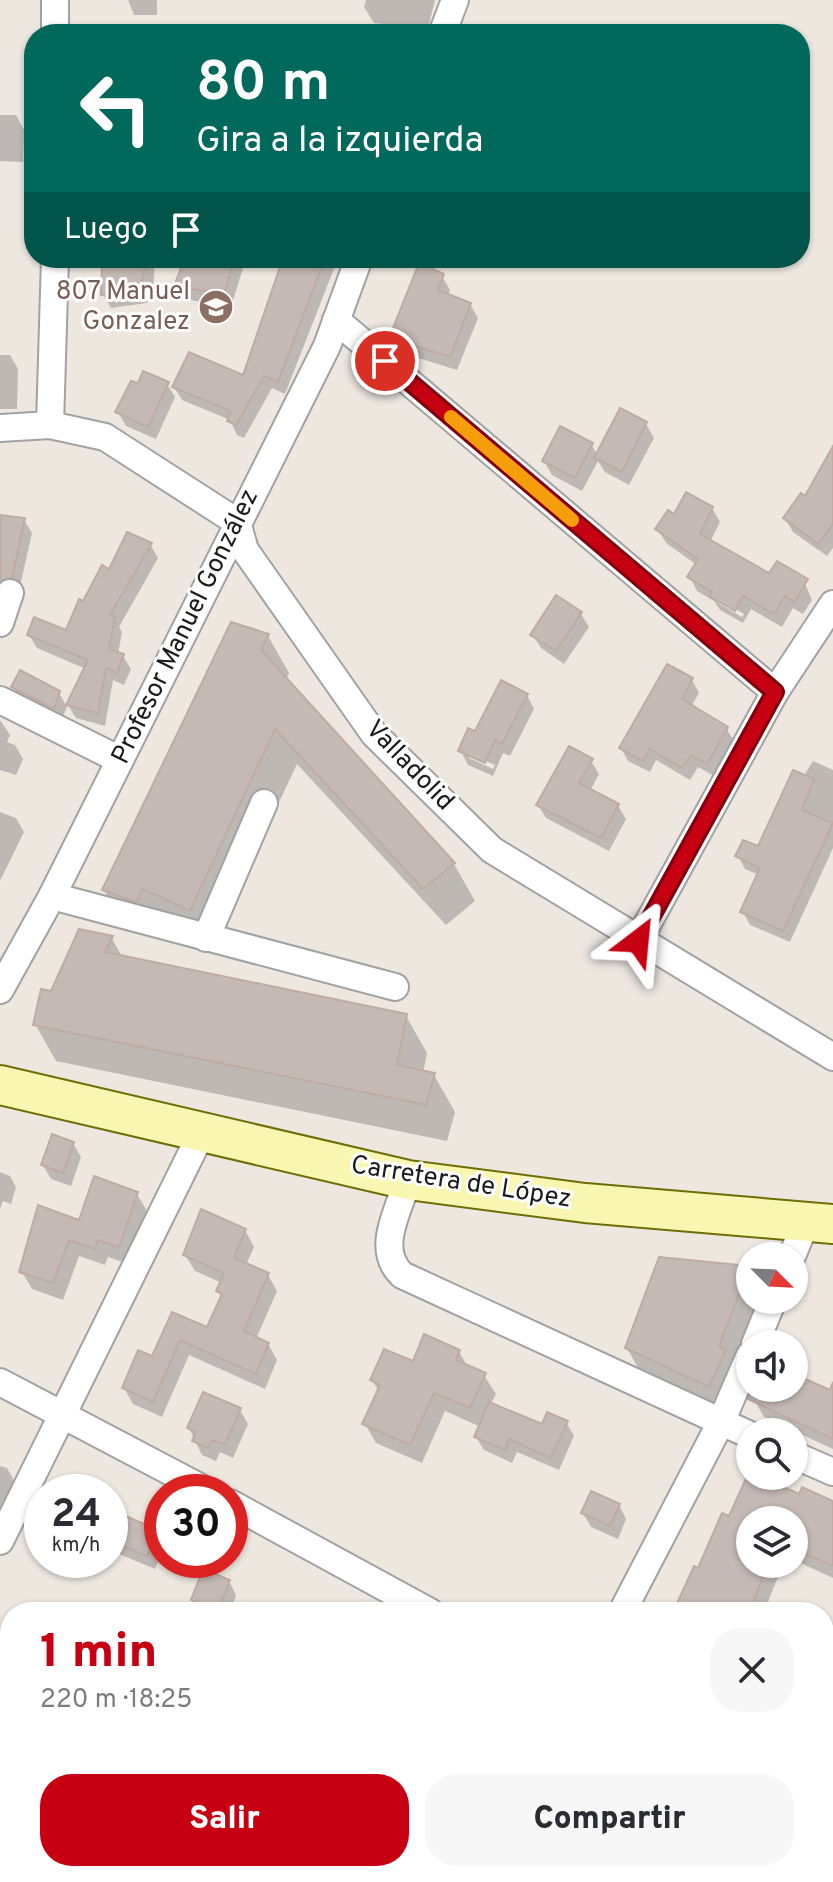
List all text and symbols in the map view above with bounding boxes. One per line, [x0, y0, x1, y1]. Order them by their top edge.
text: 80 m [196, 50, 330, 120]
icon: left [64, 56, 168, 160]
text: Gira a la izquierda [196, 119, 483, 165]
icon: arrive [164, 208, 208, 252]
text: Luego [64, 212, 148, 249]
place label: 807 Manuel Gonzalez [56, 276, 190, 339]
school or university icon: 807 Manuel Gonzalez [197, 288, 235, 326]
pin [351, 327, 419, 395]
icon: arrive [363, 339, 407, 383]
street label: Profesor Manuel González [105, 484, 267, 770]
street label: Valladolid [358, 714, 460, 818]
position arrow [596, 899, 680, 983]
street label: Carretera de López [348, 1149, 574, 1217]
north arrow [736, 1242, 808, 1314]
map controls [736, 1242, 808, 1578]
button: sound [736, 1330, 808, 1402]
button: search [736, 1418, 808, 1490]
speed limit sign: 30 [144, 1474, 248, 1578]
text: 24 [51, 1491, 101, 1541]
button: layers [736, 1506, 808, 1578]
text: km/h [52, 1533, 100, 1559]
text: 1 min [40, 1624, 157, 1684]
button: close [710, 1628, 794, 1712]
text: 220 m · 18:25 [40, 1684, 192, 1717]
button: Salir [40, 1774, 409, 1866]
button: Compartir [425, 1774, 794, 1866]

